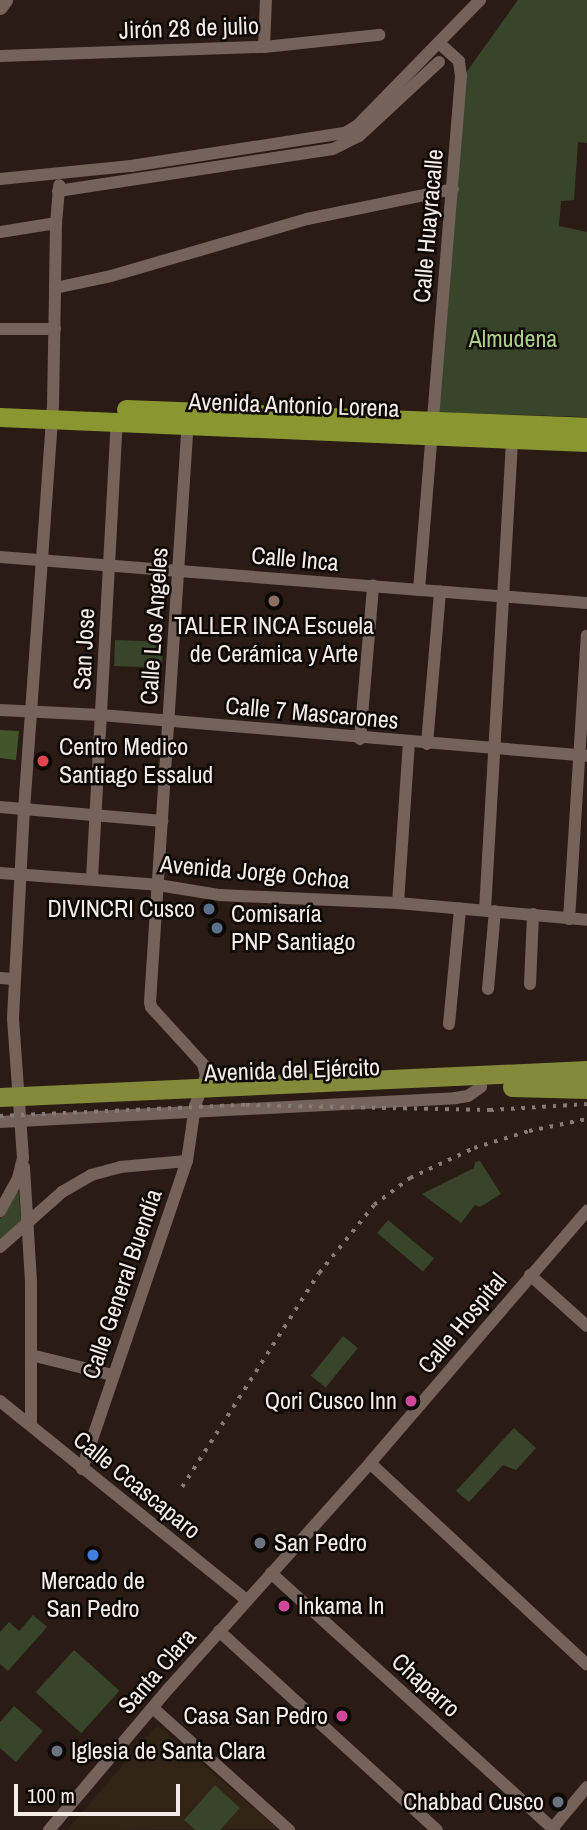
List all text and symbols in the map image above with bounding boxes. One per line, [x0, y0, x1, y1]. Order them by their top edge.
street label: Jirón 28 de julio [119, 11, 259, 45]
street label: Calle Huayracalle [407, 148, 449, 304]
park label: Almudena [469, 325, 557, 353]
street label: Avenida Antonio Lorena [188, 387, 400, 423]
street label: Calle Inca [250, 541, 340, 577]
street label: Calle Los Angeles [134, 546, 174, 706]
marker: TALLER INCA Escuela de Cerámica y Arte [266, 593, 282, 609]
street label: San Jose [67, 607, 101, 691]
place label: TALLER INCA Escuela de Cerámica y Arte [174, 612, 374, 668]
street label: Calle 7 Mascarones [224, 691, 400, 735]
place label: Centro Medico Santiago Essalud [59, 733, 213, 789]
marker: Centro Medico Santiago Essalud [33, 751, 53, 771]
street label: Avenida Jorge Ochoa [159, 849, 351, 895]
place label: DIVINCRI Cusco [47, 895, 195, 923]
place label: Comisaría PNP Santiago [231, 900, 356, 956]
marker: DIVINCRI Cusco [201, 901, 217, 917]
marker: Comisaría PNP Santiago [209, 920, 225, 936]
street label: Avenida del Ejército [204, 1053, 380, 1087]
street label: Calle General Buendía [76, 1185, 168, 1383]
street label: Calle Hospital [412, 1267, 512, 1379]
place label: Qori Cusco Inn [265, 1387, 397, 1415]
marker: Qori Cusco Inn [403, 1393, 419, 1409]
street label: Calle Ccascaparo [68, 1425, 206, 1545]
place label: San Pedro [274, 1529, 367, 1557]
marker: San Pedro [252, 1535, 268, 1551]
marker: Mercado de San Pedro [85, 1547, 101, 1563]
place label: Mercado de San Pedro [41, 1567, 145, 1623]
place label: Inkama In [298, 1592, 384, 1620]
marker: Inkama In [276, 1598, 292, 1614]
street label: Santa Clara [112, 1622, 202, 1720]
street label: Chaparro [386, 1647, 466, 1723]
place label: Casa San Pedro [184, 1702, 328, 1730]
marker: Casa San Pedro [334, 1708, 350, 1724]
place label: Iglesia de Santa Clara [71, 1737, 266, 1765]
marker: Iglesia de Santa Clara [49, 1743, 65, 1759]
scale bar [18, 1770, 184, 1814]
text: 100 m [27, 1781, 75, 1810]
place label: Chabbad Cusco [403, 1788, 544, 1816]
marker: Chabbad Cusco [550, 1794, 566, 1810]

